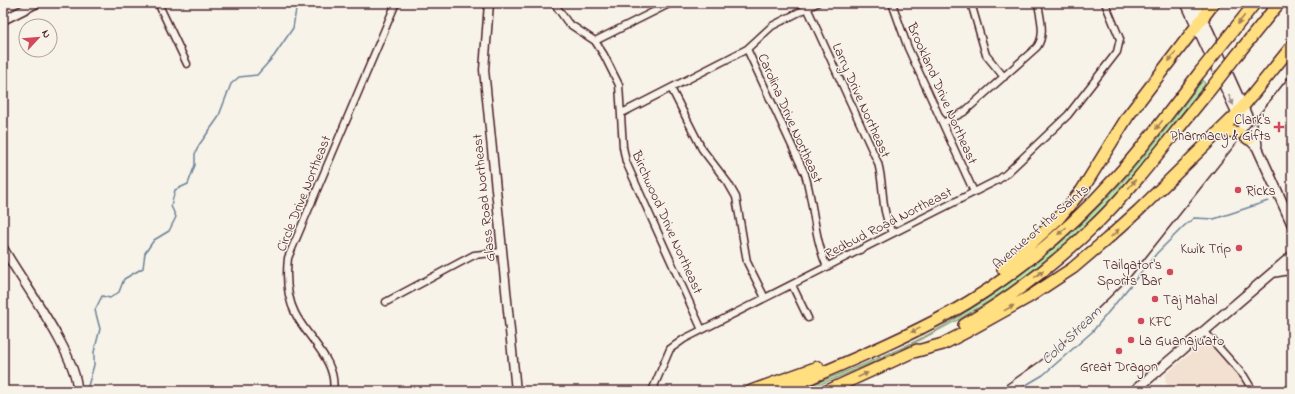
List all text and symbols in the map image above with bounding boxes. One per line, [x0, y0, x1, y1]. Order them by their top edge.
one-way arrow [1237, 14, 1246, 25]
north arrow [18, 18, 58, 58]
street label: Brookland Drive Northeast [901, 19, 982, 168]
text: N [37, 27, 55, 41]
street label: Larry Drive Northeast [825, 40, 895, 162]
street label: Carolina Drive Northeast [752, 50, 828, 187]
one-way arrow [1168, 52, 1177, 63]
one-way arrow [1228, 94, 1234, 105]
place label: Clark's Pharmacy & Gifts [1170, 110, 1271, 148]
one-way arrow [1155, 120, 1163, 130]
marker: Clark's Pharmacy & Gifts [1274, 122, 1284, 132]
street label: Circle Drive Northeast [271, 132, 337, 255]
street label: Glass Road Northeast [467, 133, 502, 263]
street label: Birchwood Drive Northeast [625, 147, 708, 298]
street label: Avenue of the Saints [988, 179, 1094, 275]
one-way arrow [1128, 179, 1137, 190]
place label: Ricks [1246, 181, 1276, 202]
street label: Redbud Road Northeast [821, 182, 956, 265]
marker: Ricks [1233, 185, 1243, 195]
one-way arrow [1057, 226, 1067, 235]
one-way arrow [1109, 228, 1120, 237]
place label: Kwik Trip [1180, 239, 1231, 260]
marker: Kwik Trip [1234, 243, 1244, 253]
place label: Tailgator's Sports Bar [1097, 255, 1163, 292]
marker: Tailgator's Sports Bar [1165, 267, 1175, 277]
one-way arrow [1033, 270, 1044, 278]
place label: Taj Mahal [1163, 290, 1218, 311]
marker: Taj Mahal [1150, 294, 1160, 304]
water label: Cold Stream [1037, 301, 1107, 370]
one-way arrow [1003, 305, 1015, 312]
place label: KFC [1149, 312, 1172, 333]
marker: KFC [1136, 316, 1146, 326]
one-way arrow [910, 327, 921, 334]
place label: La Guanajuato [1139, 331, 1224, 352]
marker: La Guanajuato [1126, 335, 1136, 345]
marker: Great Dragon [1114, 346, 1124, 356]
place label: Great Dragon [1080, 357, 1158, 379]
one-way arrow [857, 372, 868, 378]

